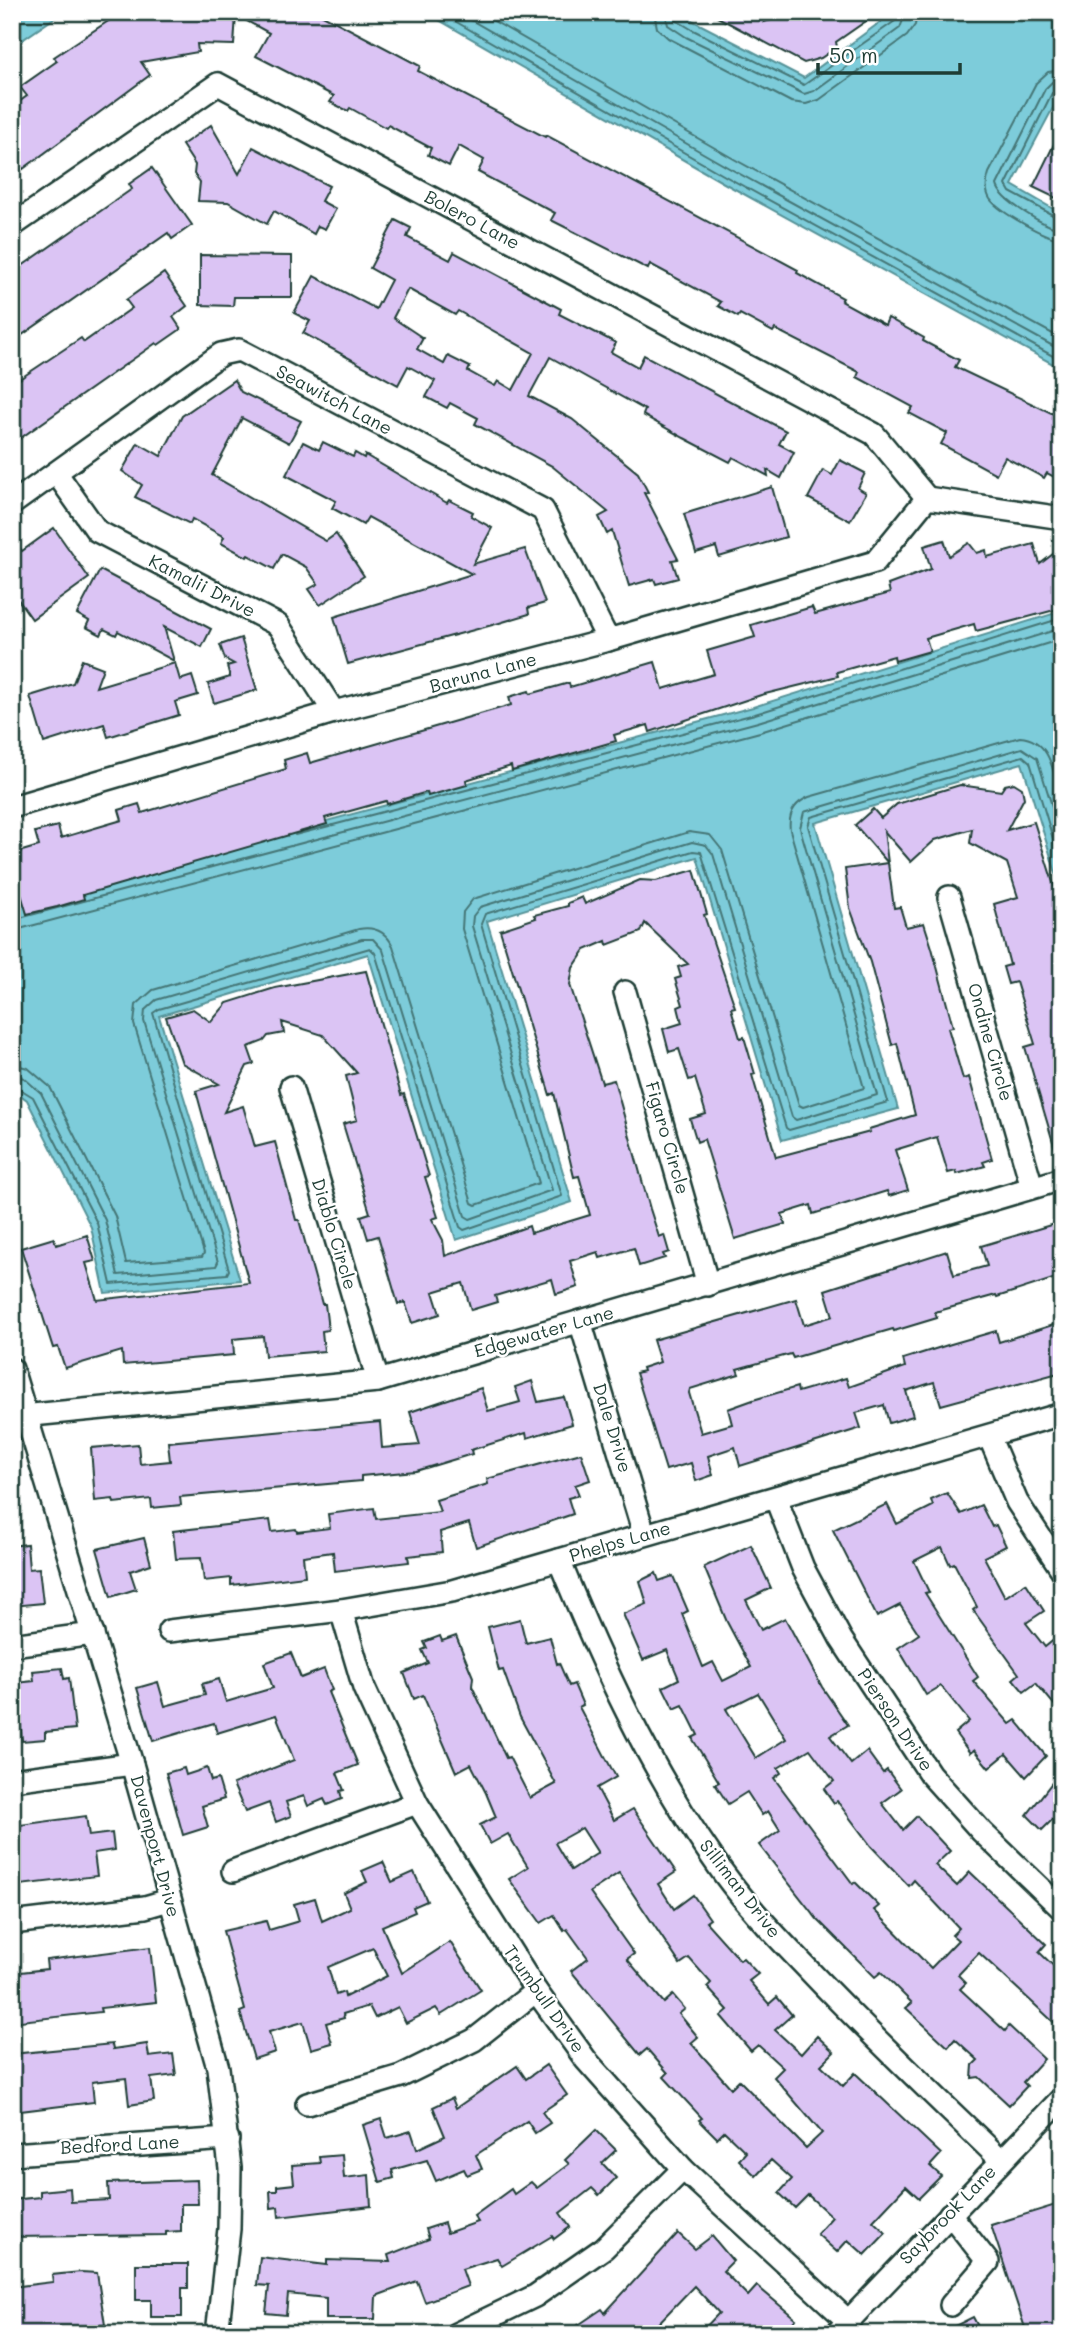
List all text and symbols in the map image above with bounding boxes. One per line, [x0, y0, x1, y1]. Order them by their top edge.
scale bar [818, 32, 960, 76]
text: 50 m [829, 41, 878, 68]
street label: Bolero Lane [421, 184, 524, 254]
street label: Seawitch Lane [272, 358, 397, 440]
street label: Kamalii Drive [145, 548, 260, 622]
street label: Baruna Lane [427, 646, 539, 698]
street label: Ondine Circle [963, 980, 1019, 1104]
street label: Figaro Circle [640, 1078, 696, 1197]
street label: Diablo Circle [307, 1175, 363, 1292]
street label: Edgewater Lane [471, 1300, 616, 1362]
street label: Dale Drive [588, 1380, 638, 1475]
street label: Phelps Lane [566, 1515, 673, 1567]
street label: Pierson Drive [852, 1663, 939, 1776]
street label: Davenport Drive [125, 1772, 186, 1920]
street label: Silliman Drive [695, 1834, 787, 1943]
street label: Trumbull Drive [499, 1940, 591, 2057]
street label: Bedford Lane [60, 2129, 180, 2159]
street label: Saybrook Lane [894, 2159, 1001, 2269]

